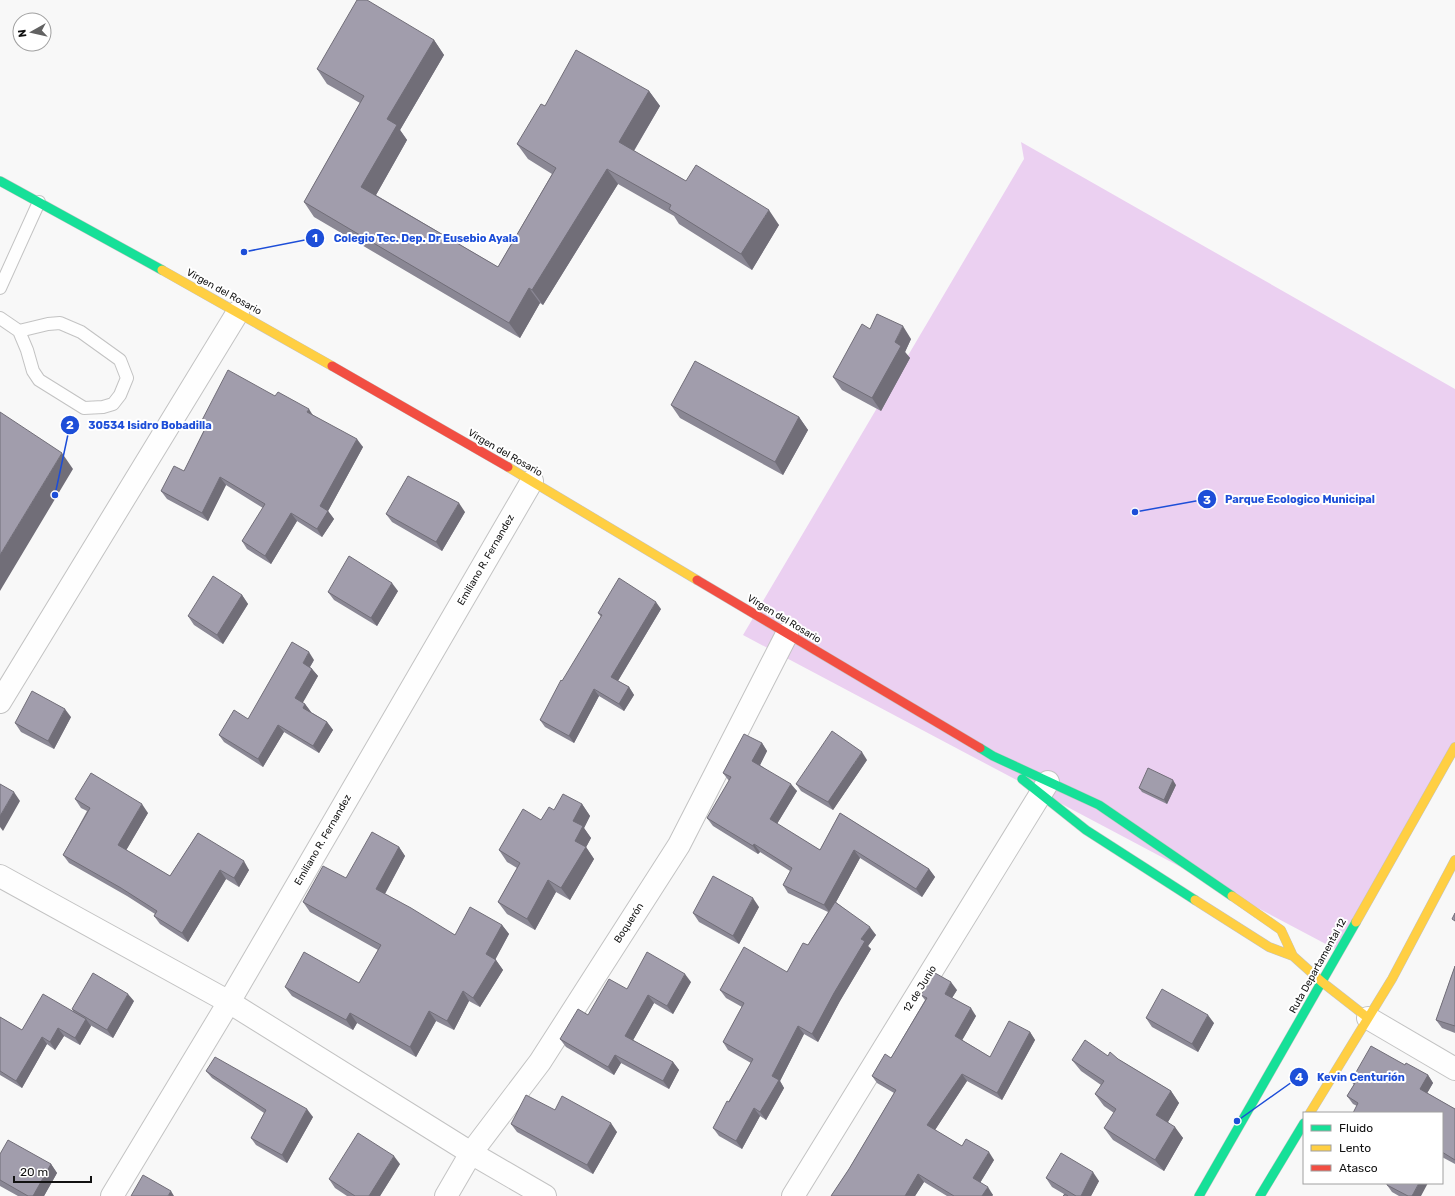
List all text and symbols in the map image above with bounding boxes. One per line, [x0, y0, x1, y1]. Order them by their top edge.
north arrow [12, 12, 52, 52]
text: N [16, 28, 30, 38]
callout: Colegio Tec. Dep. Dr Eusebio Ayala [305, 227, 527, 250]
text: 1 [312, 231, 318, 245]
text: Colegio Tec. Dep. Dr Eusebio Ayala [334, 232, 518, 245]
street label: Virgen del Rosario [184, 266, 264, 318]
callout: 30534 Isidro Bobadilla [60, 414, 220, 437]
text: 2 [66, 418, 74, 432]
text: 30534 Isidro Bobadilla [88, 419, 212, 432]
street label: Virgen del Rosario [466, 427, 545, 479]
callout: Parque Ecologico Municipal [1197, 488, 1383, 511]
text: 3 [1203, 493, 1211, 507]
text: Parque Ecologico Municipal [1225, 493, 1375, 506]
street label: Emiliano R. Fernandez [455, 512, 517, 608]
street label: Virgen del Rosario [745, 592, 823, 646]
street label: Emiliano R. Fernandez [292, 792, 354, 888]
street label: Boquerón [612, 901, 646, 945]
street label: Ruta Departamental 12 [1287, 916, 1349, 1016]
street label: 12 de Junio [901, 963, 939, 1015]
callout: Kevin Centurión [1289, 1066, 1413, 1089]
text: 4 [1295, 1070, 1303, 1084]
text: Kevin Centurión [1317, 1071, 1405, 1084]
legend [1303, 1112, 1443, 1184]
text: Fluido [1339, 1121, 1373, 1135]
text: Lento [1339, 1141, 1371, 1155]
scale bar [14, 1158, 91, 1184]
text: Atasco [1339, 1161, 1378, 1175]
text: 20 m [20, 1165, 48, 1179]

